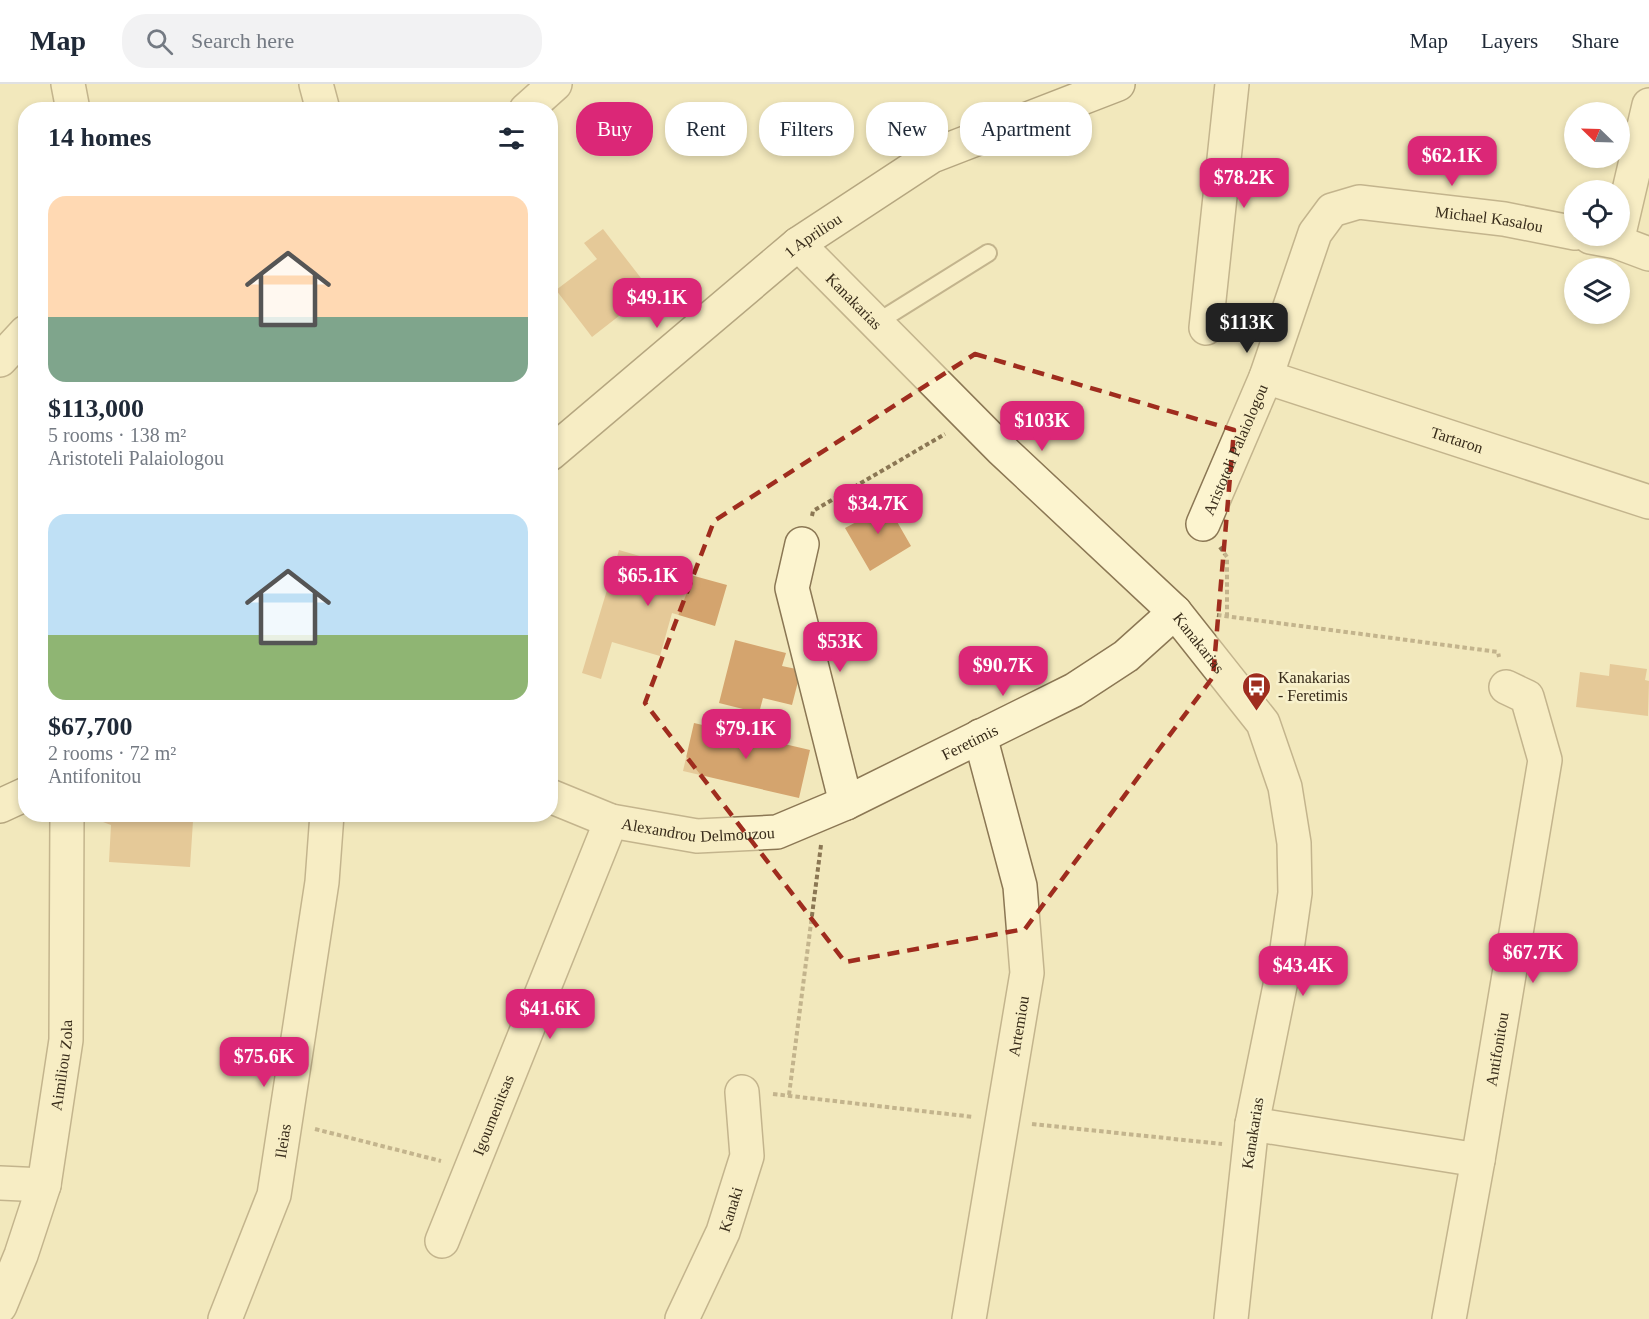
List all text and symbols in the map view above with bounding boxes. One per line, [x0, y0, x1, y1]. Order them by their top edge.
search box [122, 14, 542, 68]
text: Map [30, 25, 86, 56]
icon: search [143, 25, 176, 58]
text: Search here [191, 28, 294, 53]
text: Map [1410, 29, 1448, 53]
text: Layers [1481, 29, 1538, 53]
text: Share [1571, 29, 1619, 53]
chip: Buy [576, 102, 653, 156]
chip: Rent [665, 102, 747, 156]
chip: Filters [759, 102, 854, 156]
chip: New [866, 102, 948, 156]
chip: Apartment [960, 102, 1092, 156]
north arrow [1564, 102, 1630, 168]
map controls [1564, 102, 1630, 324]
icon: filters [495, 122, 528, 155]
text: 14 homes [48, 123, 151, 152]
pin: $62.1K [1403, 136, 1501, 187]
text: $62.1K [1422, 144, 1482, 166]
pin: $78.2K [1195, 158, 1293, 209]
text: $78.2K [1214, 166, 1274, 188]
button: locate [1564, 180, 1630, 246]
street label: Michael Kasalou [1434, 203, 1544, 236]
street label: 1 Apriliou [781, 210, 844, 261]
icon: home [234, 235, 342, 343]
button: layers [1564, 258, 1630, 324]
street label: Kanakarias [823, 270, 885, 333]
pin: $49.1K [608, 278, 706, 329]
text: $49.1K [627, 286, 687, 308]
pin: $113K [1205, 303, 1289, 354]
text: $113K [1220, 311, 1274, 333]
street label: Aristoteli Palaiologou [1200, 382, 1271, 518]
text: $113,000 [48, 394, 144, 423]
pin: $103K [1000, 401, 1084, 452]
text: $103K [1014, 409, 1070, 431]
street label: Tartaron [1429, 423, 1485, 456]
text: 5 rooms · 138 m² [48, 424, 186, 446]
text: Aristoteli Palaiologou [48, 447, 224, 469]
pin: $34.7K [829, 484, 927, 535]
text: $34.7K [848, 492, 908, 514]
icon: home [234, 553, 342, 661]
pin: $65.1K [599, 556, 697, 607]
text: $65.1K [618, 564, 678, 586]
street label: Kanakarias [1170, 609, 1228, 676]
pin: $53K [804, 622, 876, 673]
text: $53K [817, 630, 863, 652]
pin: $90.7K [954, 646, 1052, 697]
text: $90.7K [973, 654, 1033, 676]
place label: Kanakarias - Feretimis [1278, 669, 1350, 704]
bus stop icon: Kanakarias - Feretimis [1241, 670, 1273, 712]
pin: $79.1K [697, 709, 795, 760]
text: $67,700 [48, 712, 133, 741]
text: $79.1K [716, 717, 776, 739]
street label: Feretimis [939, 721, 1001, 763]
text: 2 rooms · 72 m² [48, 742, 176, 764]
text: Antifonitou [48, 765, 141, 787]
street label: Alexandrou Delmouzou [620, 815, 775, 845]
pin: $67.7K [1484, 933, 1582, 984]
text: $67.7K [1503, 941, 1563, 963]
pin: $43.4K [1254, 946, 1352, 997]
text: $43.4K [1273, 954, 1333, 976]
pin: $41.6K [501, 989, 599, 1040]
street label: Artemiou [1005, 995, 1032, 1058]
text: $41.6K [520, 997, 580, 1019]
street label: Antifonitou [1483, 1011, 1512, 1087]
street label: Aimiliou Zola [47, 1020, 75, 1112]
pin: $75.6K [215, 1037, 313, 1088]
text: $75.6K [234, 1045, 294, 1067]
street label: Igoumenitsas [469, 1072, 517, 1158]
street label: Kanakarias [1238, 1096, 1267, 1170]
street label: Ileias [272, 1123, 294, 1159]
street label: Kanaki [716, 1184, 746, 1234]

